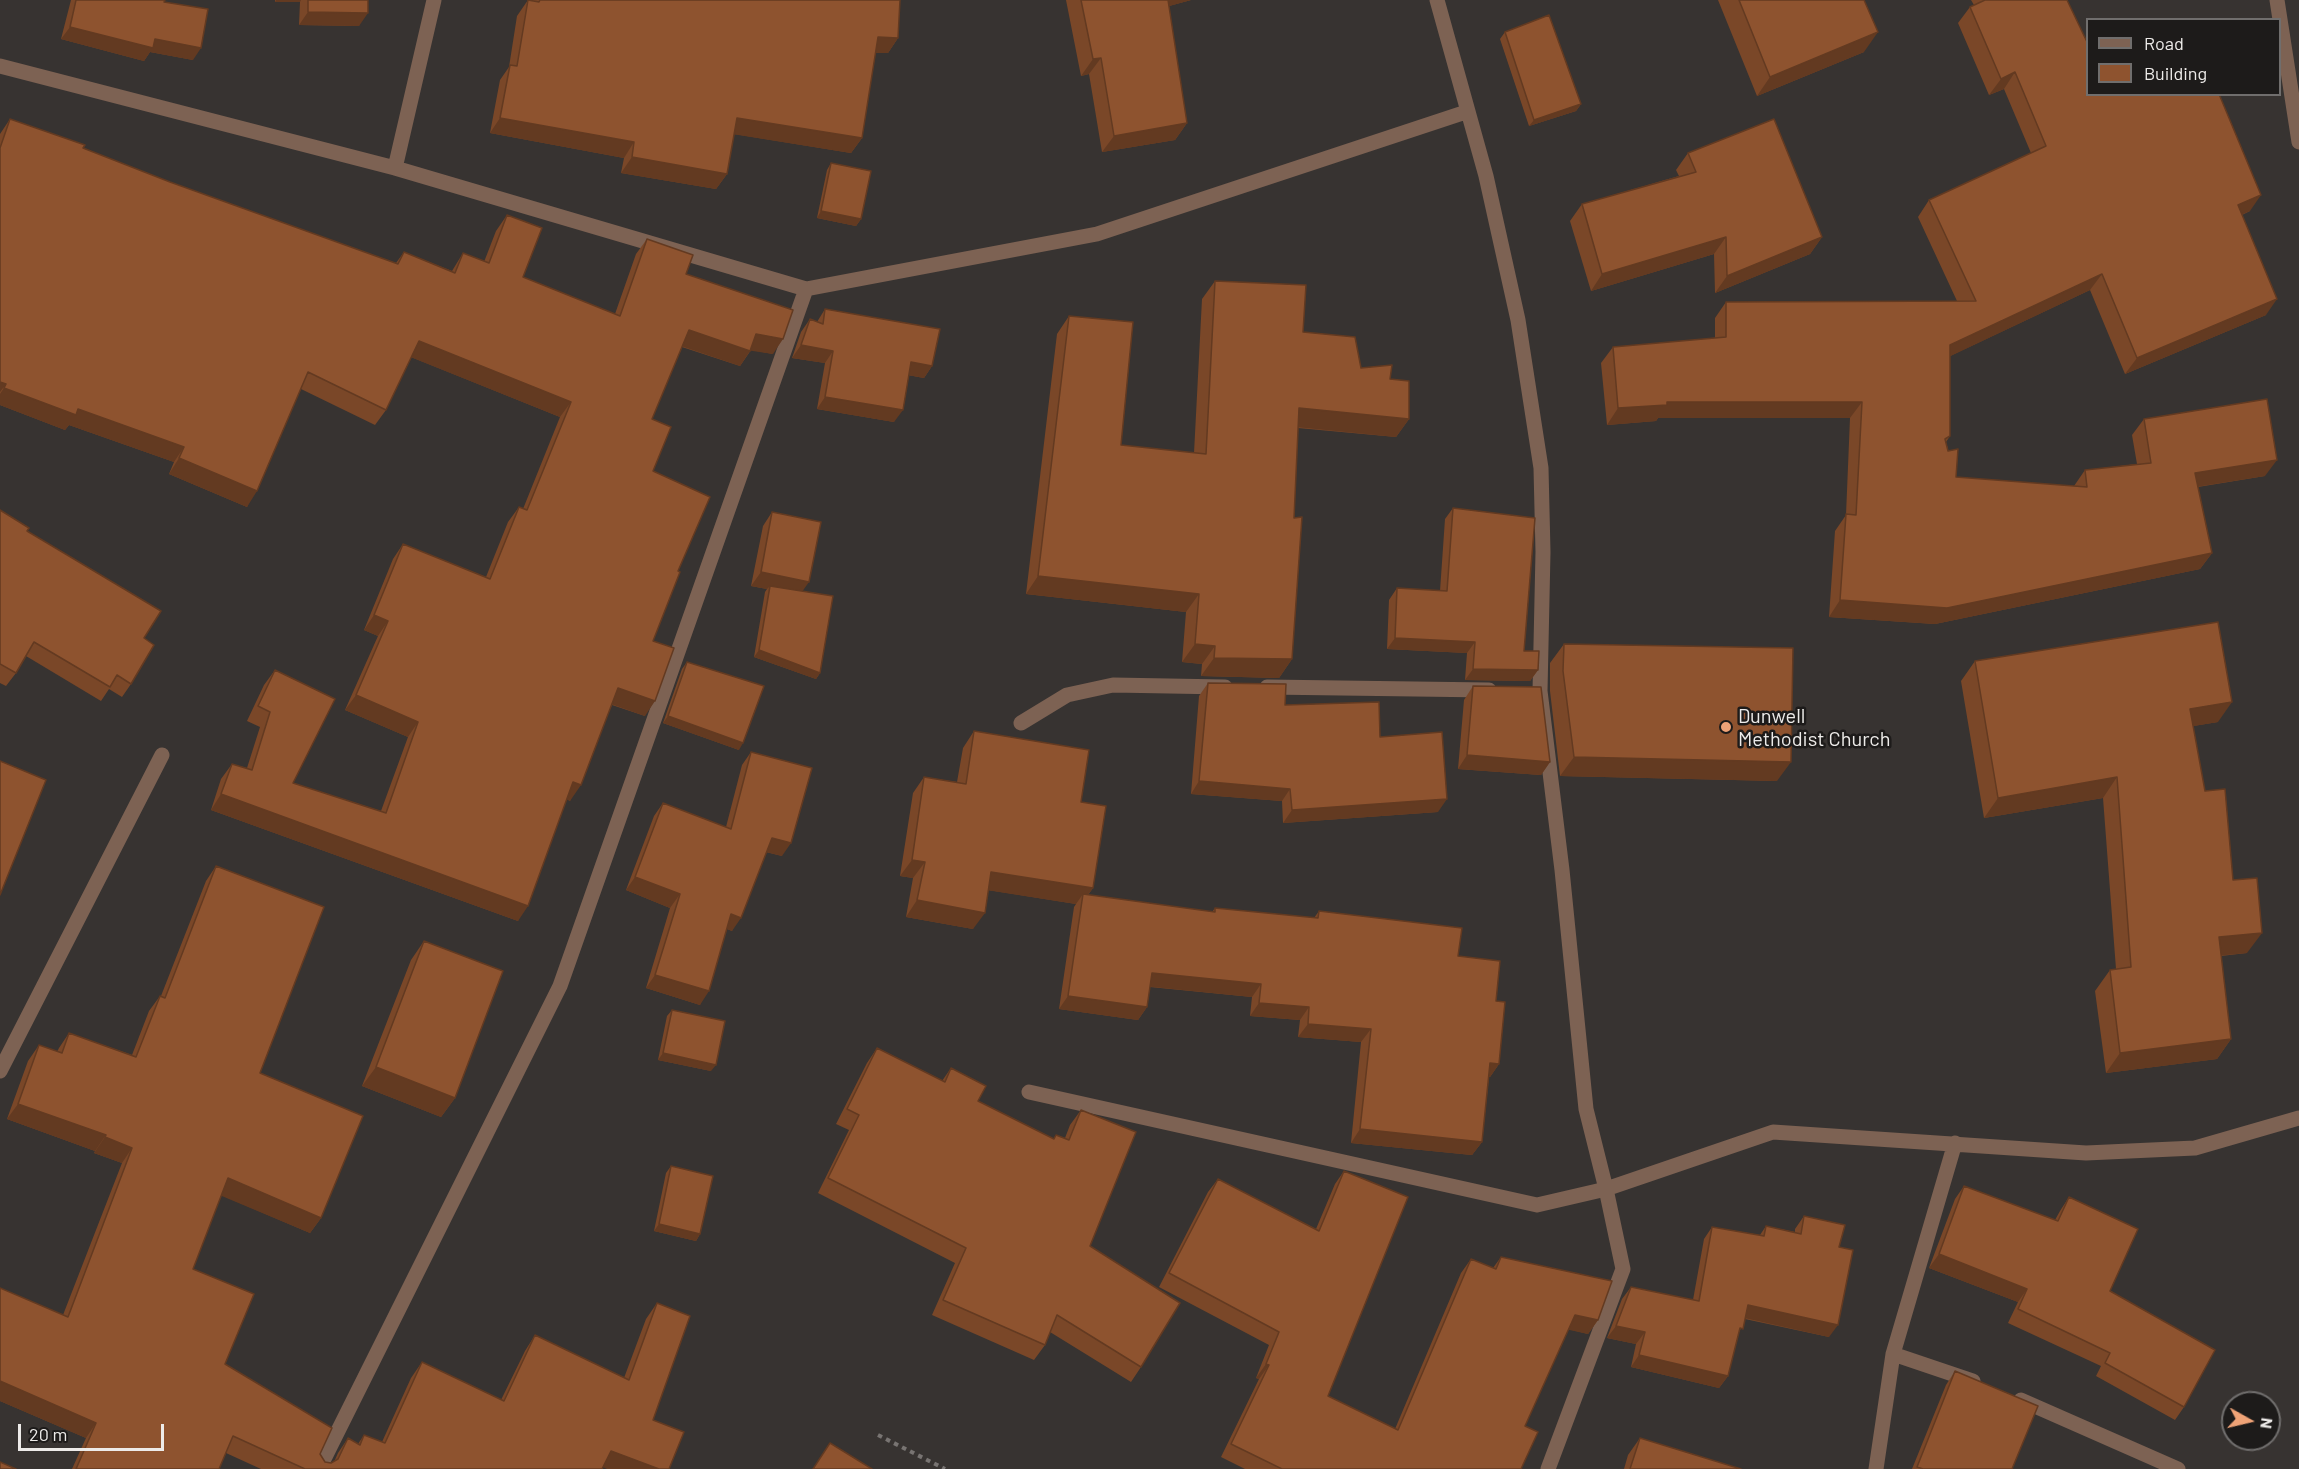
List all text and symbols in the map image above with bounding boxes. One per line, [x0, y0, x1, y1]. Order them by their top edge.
legend [2086, 18, 2281, 96]
text: Road [2144, 32, 2184, 54]
text: Building [2144, 62, 2207, 84]
place label: Dunwell Methodist Church [1738, 704, 1891, 751]
marker: Dunwell Methodist Church [1719, 720, 1733, 734]
north arrow [2221, 1391, 2281, 1451]
scale bar [21, 1412, 166, 1450]
text: N [2257, 1417, 2277, 1430]
text: 20 m [29, 1423, 67, 1445]

